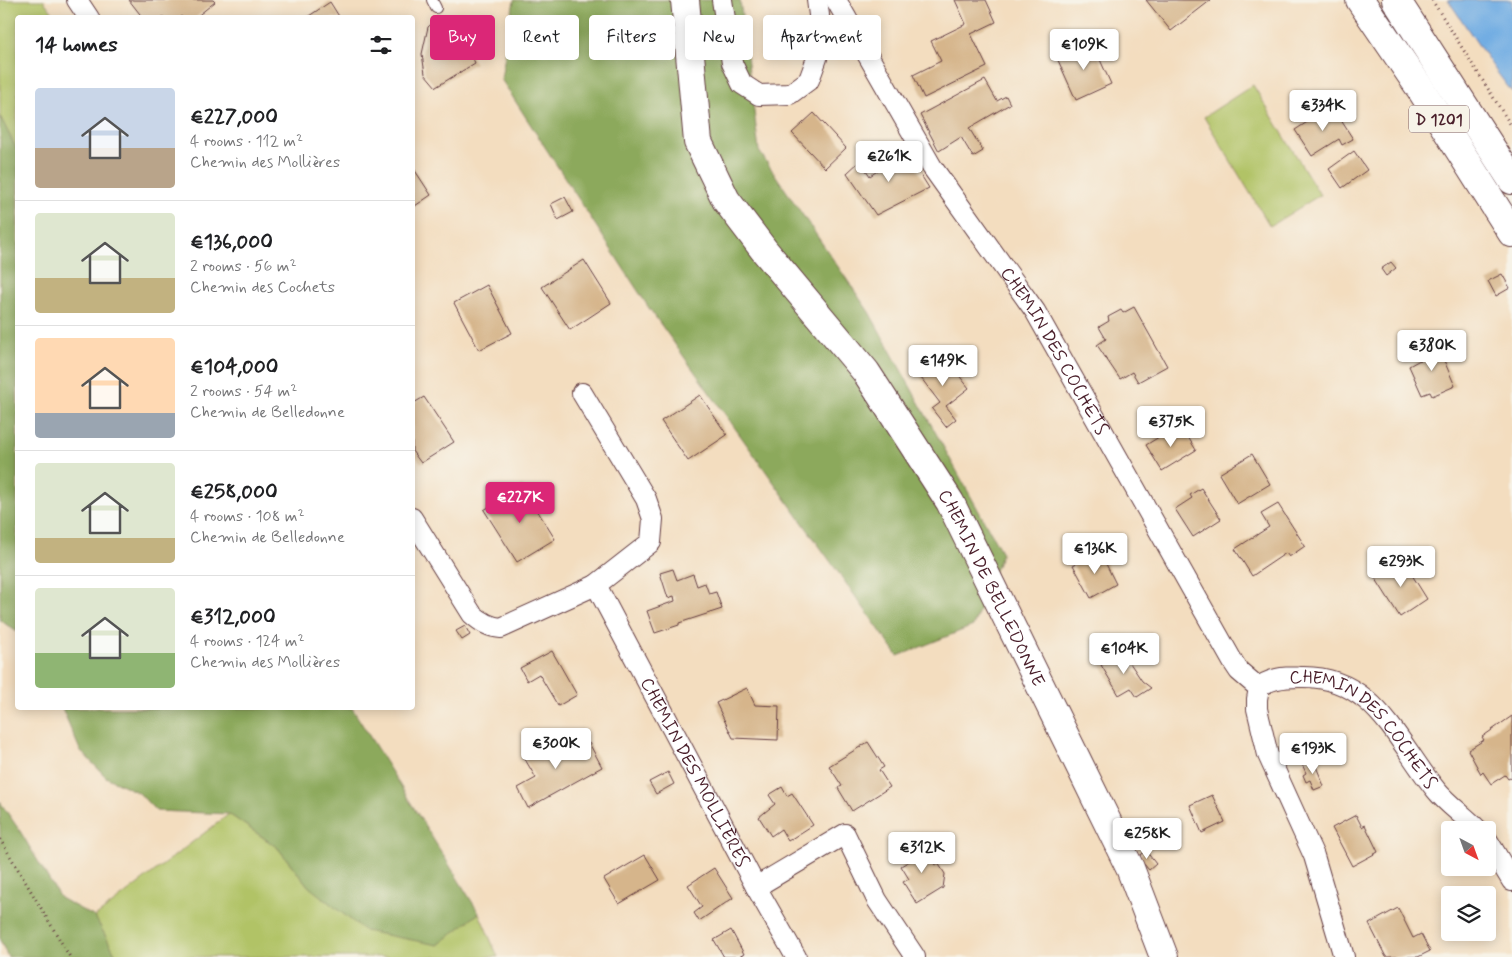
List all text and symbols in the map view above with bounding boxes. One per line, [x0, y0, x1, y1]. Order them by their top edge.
chip: Buy [430, 15, 495, 60]
chip: Rent [505, 15, 579, 60]
chip: Filters [589, 15, 675, 60]
chip: New [685, 15, 753, 60]
chip: Apartment [763, 15, 881, 60]
pin: €109K [1049, 28, 1119, 71]
text: 14 homes [35, 31, 118, 59]
icon: filters [367, 31, 395, 59]
text: €109K [1061, 34, 1107, 55]
pin: €334K [1288, 90, 1358, 132]
text: €334K [1300, 95, 1346, 116]
text: €227,000 [190, 103, 278, 131]
road number: D 1201 [1409, 106, 1469, 132]
icon: home [75, 108, 135, 168]
text: 4 rooms · 112 m² [190, 131, 303, 152]
pin: €261K [854, 140, 924, 183]
text: €261K [867, 146, 911, 167]
text: Chemin des Mollières [190, 152, 340, 173]
text: €136,000 [190, 228, 273, 256]
icon: home [75, 233, 135, 293]
text: 2 rooms · 56 m² [190, 256, 297, 277]
street label: CHEMIN DES COCHETS [994, 263, 1114, 440]
text: Chemin des Cochets [190, 277, 335, 298]
pin: €380K [1397, 330, 1467, 372]
text: €380K [1408, 335, 1456, 356]
pin: €149K [908, 344, 978, 387]
text: €149K [919, 350, 967, 371]
text: €104,000 [190, 353, 278, 381]
icon: home [75, 358, 135, 418]
text: 2 rooms · 54 m² [190, 381, 297, 402]
text: Chemin de Belledonne [190, 402, 345, 423]
pin: €375K [1136, 406, 1206, 448]
text: €375K [1148, 411, 1194, 432]
text: €258,000 [190, 478, 278, 506]
pin: €227K [485, 482, 555, 524]
icon: home [75, 483, 135, 543]
street label: CHEMIN DE BELLEDONNE [932, 485, 1050, 691]
text: €227K [496, 487, 544, 508]
text: 4 rooms · 108 m² [190, 506, 305, 527]
text: Chemin de Belledonne [190, 527, 345, 548]
pin: €136K [1060, 532, 1130, 575]
text: €136K [1073, 538, 1117, 559]
pin: €293K [1366, 546, 1436, 588]
text: €293K [1378, 551, 1424, 572]
text: €312,000 [190, 603, 276, 631]
icon: home [75, 608, 135, 668]
text: 4 rooms · 124 m² [190, 631, 305, 652]
pin: €104K [1089, 632, 1159, 675]
text: €104K [1100, 638, 1148, 659]
text: Chemin des Mollières [190, 652, 340, 673]
street label: CHEMIN DES COCHETS [1289, 666, 1442, 794]
street label: CHEMIN DES MOLLIÈRES [634, 673, 754, 872]
pin: €300K [521, 728, 591, 770]
pin: €193K [1278, 732, 1348, 775]
text: €300K [532, 733, 580, 754]
text: €193K [1290, 738, 1336, 759]
pin: €258K [1112, 818, 1182, 860]
north arrow [1441, 821, 1496, 876]
map controls [1441, 821, 1496, 941]
text: €258K [1124, 823, 1170, 844]
pin: €312K [887, 832, 957, 874]
text: €312K [899, 837, 945, 858]
button: layers [1441, 886, 1496, 941]

